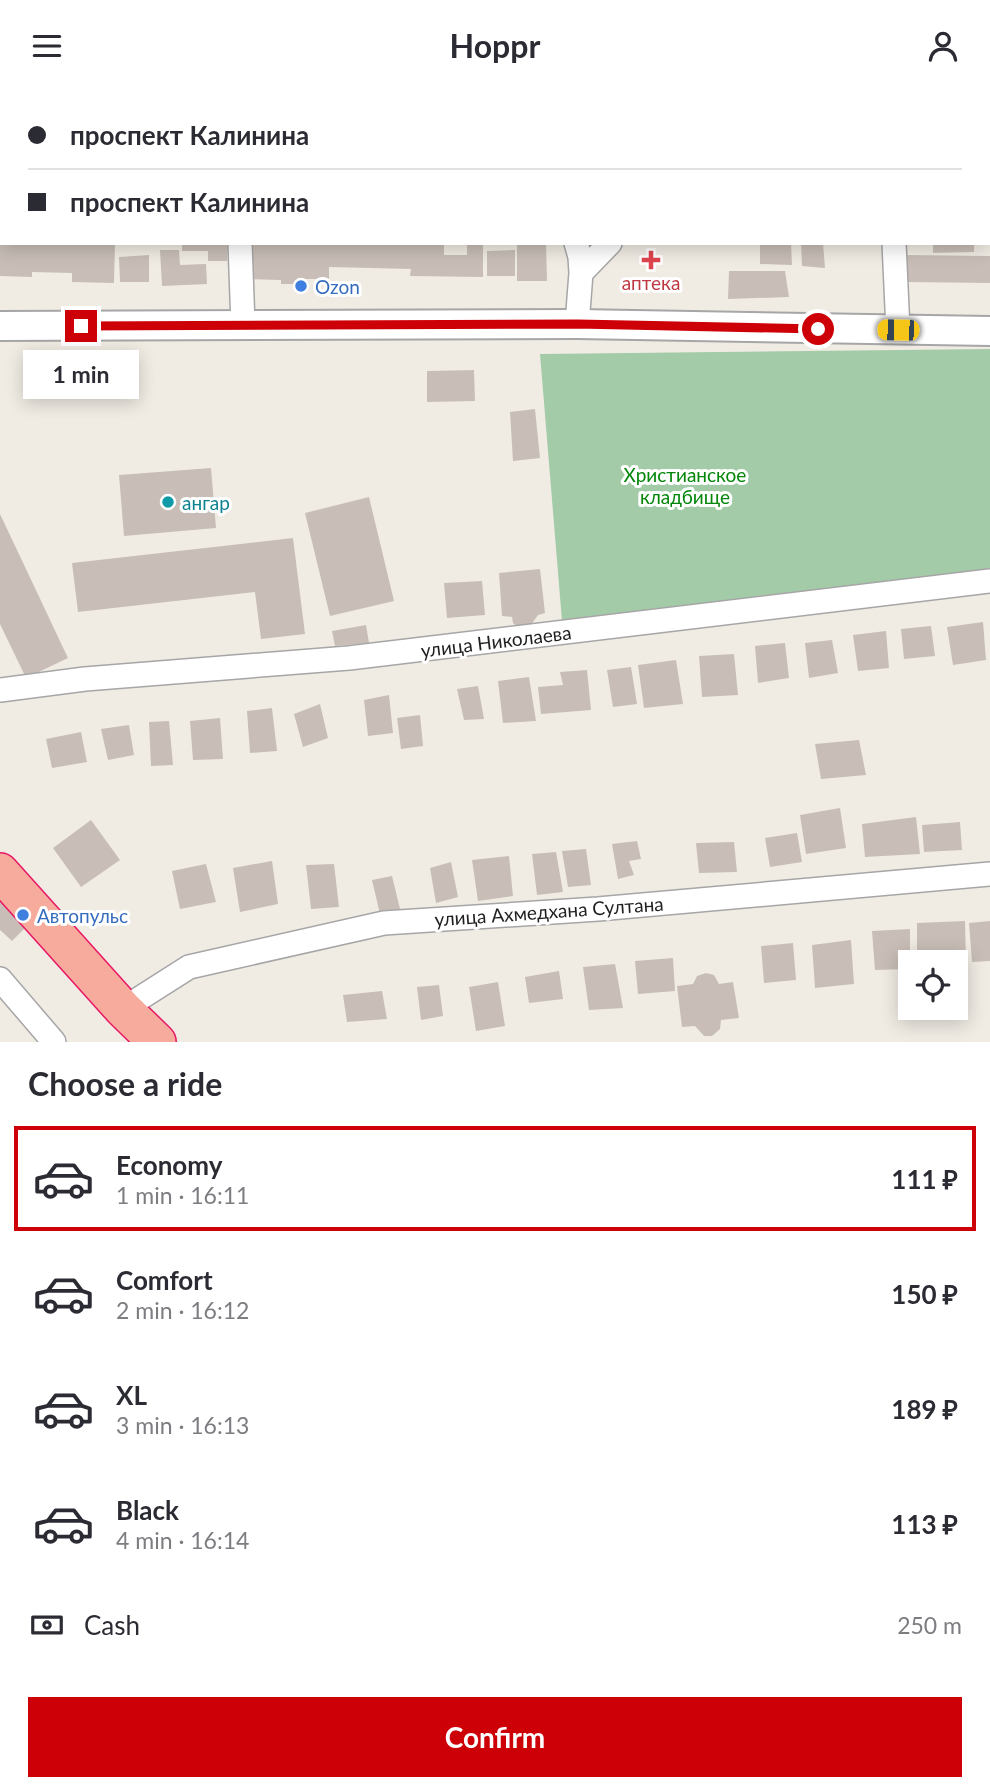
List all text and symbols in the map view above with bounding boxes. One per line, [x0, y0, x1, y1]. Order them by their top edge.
text: Hoppr [450, 26, 540, 65]
icon: menu [28, 27, 66, 65]
icon: person [924, 27, 962, 65]
text: проспект Калинина [70, 119, 309, 151]
text: проспект Калинина [70, 186, 309, 218]
marker: аптека [643, 252, 659, 268]
place label: аптека [622, 271, 680, 294]
place label: Ozon [315, 275, 360, 298]
marker: Ozon [293, 278, 309, 294]
route end [65, 310, 97, 342]
route start [802, 313, 834, 345]
car [877, 319, 920, 341]
callout: 1 min [23, 351, 139, 399]
text: 1 min [52, 360, 110, 388]
park label: Христианское кладбище [624, 463, 746, 508]
place label: ангар [182, 491, 230, 514]
marker: ангар [160, 494, 176, 510]
street label: улица Николаева [419, 620, 573, 662]
street label: улица Ахмедхана Султана [434, 892, 664, 930]
place label: Автопульс [37, 904, 128, 927]
marker: Автопульс [15, 907, 31, 923]
map controls [898, 950, 968, 1020]
button: locate [898, 950, 968, 1020]
text: Choose a ride [28, 1064, 222, 1103]
icon: car [32, 1147, 95, 1210]
text: Economy [116, 1149, 222, 1181]
text: 111 ₽ [891, 1163, 958, 1195]
text: 1 min · 16:11 [116, 1181, 249, 1209]
icon: car [32, 1262, 95, 1325]
text: Comfort [116, 1264, 213, 1296]
text: 150 ₽ [891, 1278, 958, 1310]
text: 2 min · 16:12 [116, 1296, 249, 1324]
icon: car [32, 1377, 95, 1440]
text: XL [116, 1379, 147, 1411]
text: 189 ₽ [891, 1393, 958, 1425]
text: 3 min · 16:13 [116, 1411, 249, 1439]
icon: car [32, 1492, 95, 1555]
text: Black [116, 1494, 179, 1526]
text: 113 ₽ [891, 1508, 958, 1540]
text: 4 min · 16:14 [116, 1526, 249, 1554]
icon: cash [28, 1606, 66, 1644]
text: Cash [84, 1609, 140, 1641]
text: 250 m [897, 1611, 962, 1639]
button: Confirm [28, 1697, 962, 1777]

